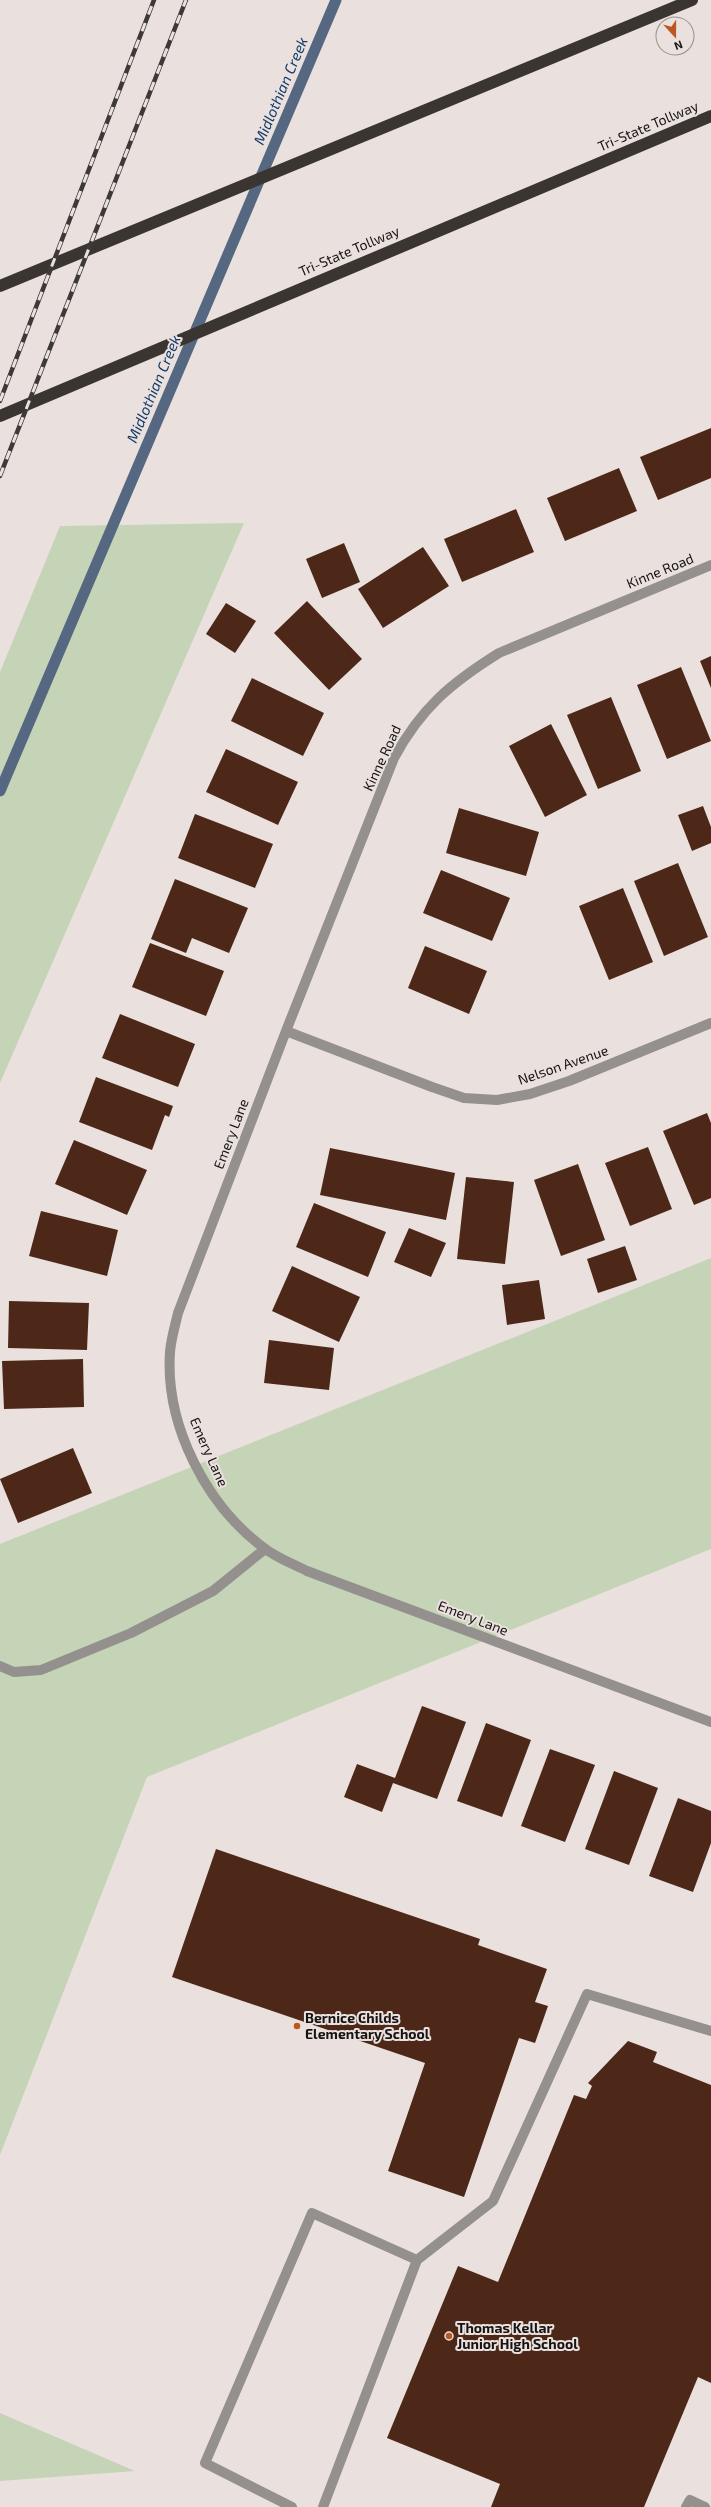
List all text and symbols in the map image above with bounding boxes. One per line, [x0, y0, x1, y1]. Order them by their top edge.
north arrow [655, 16, 695, 56]
water label: Midlothian Creek [249, 34, 311, 147]
text: N [673, 38, 685, 53]
street label: Tri-State Tollway [595, 96, 701, 154]
street label: Tri-State Tollway [296, 221, 402, 279]
water label: Midlothian Creek [122, 332, 184, 445]
street label: Kinne Road [624, 549, 696, 592]
street label: Kinne Road [359, 722, 404, 794]
street label: Nelson Avenue [515, 1041, 610, 1088]
street label: Emery Lane [209, 1096, 252, 1171]
street label: Emery Lane [187, 1415, 232, 1489]
street label: Emery Lane [436, 1596, 511, 1639]
place label: Bernice Childs Elementary School [305, 2009, 430, 2042]
marker: Bernice Childs Elementary School [292, 2021, 302, 2031]
place label: Thomas Kellar Junior High School [457, 2319, 578, 2352]
marker: Thomas Kellar Junior High School [444, 2331, 454, 2341]

